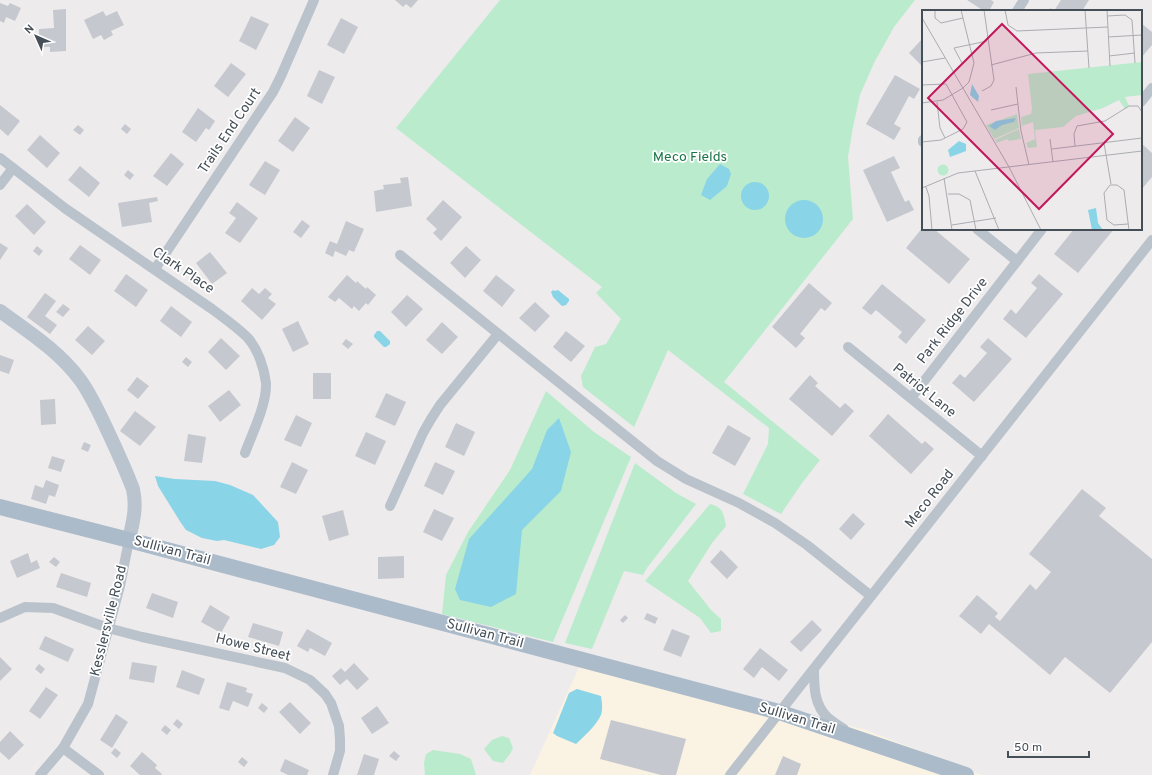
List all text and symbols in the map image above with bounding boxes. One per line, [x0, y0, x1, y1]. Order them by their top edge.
inset map [922, 10, 1142, 230]
north arrow [16, 16, 56, 56]
text: N [22, 22, 37, 37]
street label: Trails End Court [195, 85, 265, 177]
park label: Meco Fields [653, 149, 727, 166]
street label: Clark Place [149, 244, 217, 298]
street label: Park Ridge Drive [914, 275, 992, 367]
street label: Patriot Lane [889, 360, 959, 422]
street label: Meco Road [902, 466, 958, 532]
street label: Sullivan Trail [132, 533, 212, 569]
street label: Kesslersville Road [87, 564, 131, 678]
street label: Sullivan Trail [445, 616, 525, 652]
street label: Howe Street [214, 630, 292, 666]
street label: Sullivan Trail [757, 699, 837, 739]
scale bar [1008, 733, 1089, 759]
text: 50 m [1014, 740, 1042, 756]

